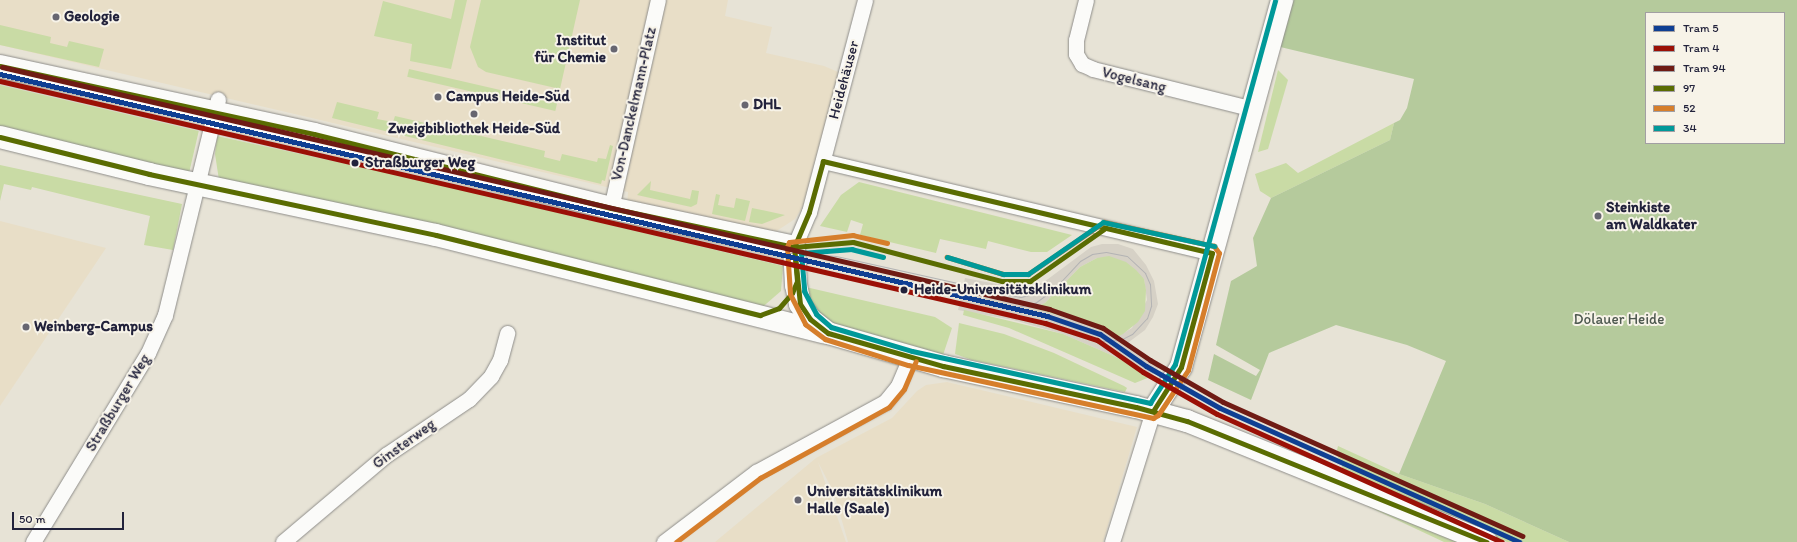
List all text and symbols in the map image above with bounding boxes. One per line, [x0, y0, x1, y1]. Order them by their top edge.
place label: Geologie [64, 8, 120, 26]
marker: Geologie [51, 12, 61, 22]
legend [1645, 12, 1785, 144]
text: Tram 5 [1683, 21, 1719, 35]
street label: Von-Danckelmann-Platz [608, 25, 660, 183]
place label: Institut für Chemie [535, 31, 606, 66]
street label: Heidehäuser [825, 39, 863, 121]
text: Tram 4 [1683, 41, 1719, 55]
marker: Institut für Chemie [609, 44, 619, 54]
text: Tram 94 [1683, 61, 1726, 75]
street label: Vogelsang [1100, 63, 1168, 97]
text: 97 [1683, 81, 1695, 95]
place label: Campus Heide-Süd [446, 88, 569, 106]
marker: Campus Heide-Süd [433, 92, 443, 102]
place label: DHL [753, 96, 781, 114]
marker: DHL [740, 100, 750, 110]
text: 52 [1683, 101, 1696, 115]
marker: Zweigbibliothek Heide-Süd [469, 109, 479, 119]
place label: Zweigbibliothek Heide-Süd [388, 120, 560, 138]
text: 34 [1683, 121, 1697, 135]
place label: Straßburger Weg [365, 154, 475, 172]
marker: Straßburger Weg [348, 156, 362, 170]
place label: Steinkiste am Waldkater [1606, 198, 1696, 233]
marker: Steinkiste am Waldkater [1593, 211, 1603, 221]
place label: Heide-Universitätsklinikum [914, 281, 1091, 299]
marker: Heide-Universitätsklinikum [897, 283, 911, 297]
park label: Dölauer Heide [1573, 311, 1665, 329]
place label: Weinberg-Campus [34, 318, 153, 336]
marker: Weinberg-Campus [21, 322, 31, 332]
street label: Straßburger Weg [82, 351, 154, 455]
street label: Ginsterweg [369, 415, 439, 473]
place label: Universitätsklinikum Halle (Saale) [807, 482, 942, 517]
marker: Universitätsklinikum Halle (Saale) [792, 494, 804, 506]
scale bar [14, 504, 126, 530]
text: 50 m [19, 512, 45, 526]

